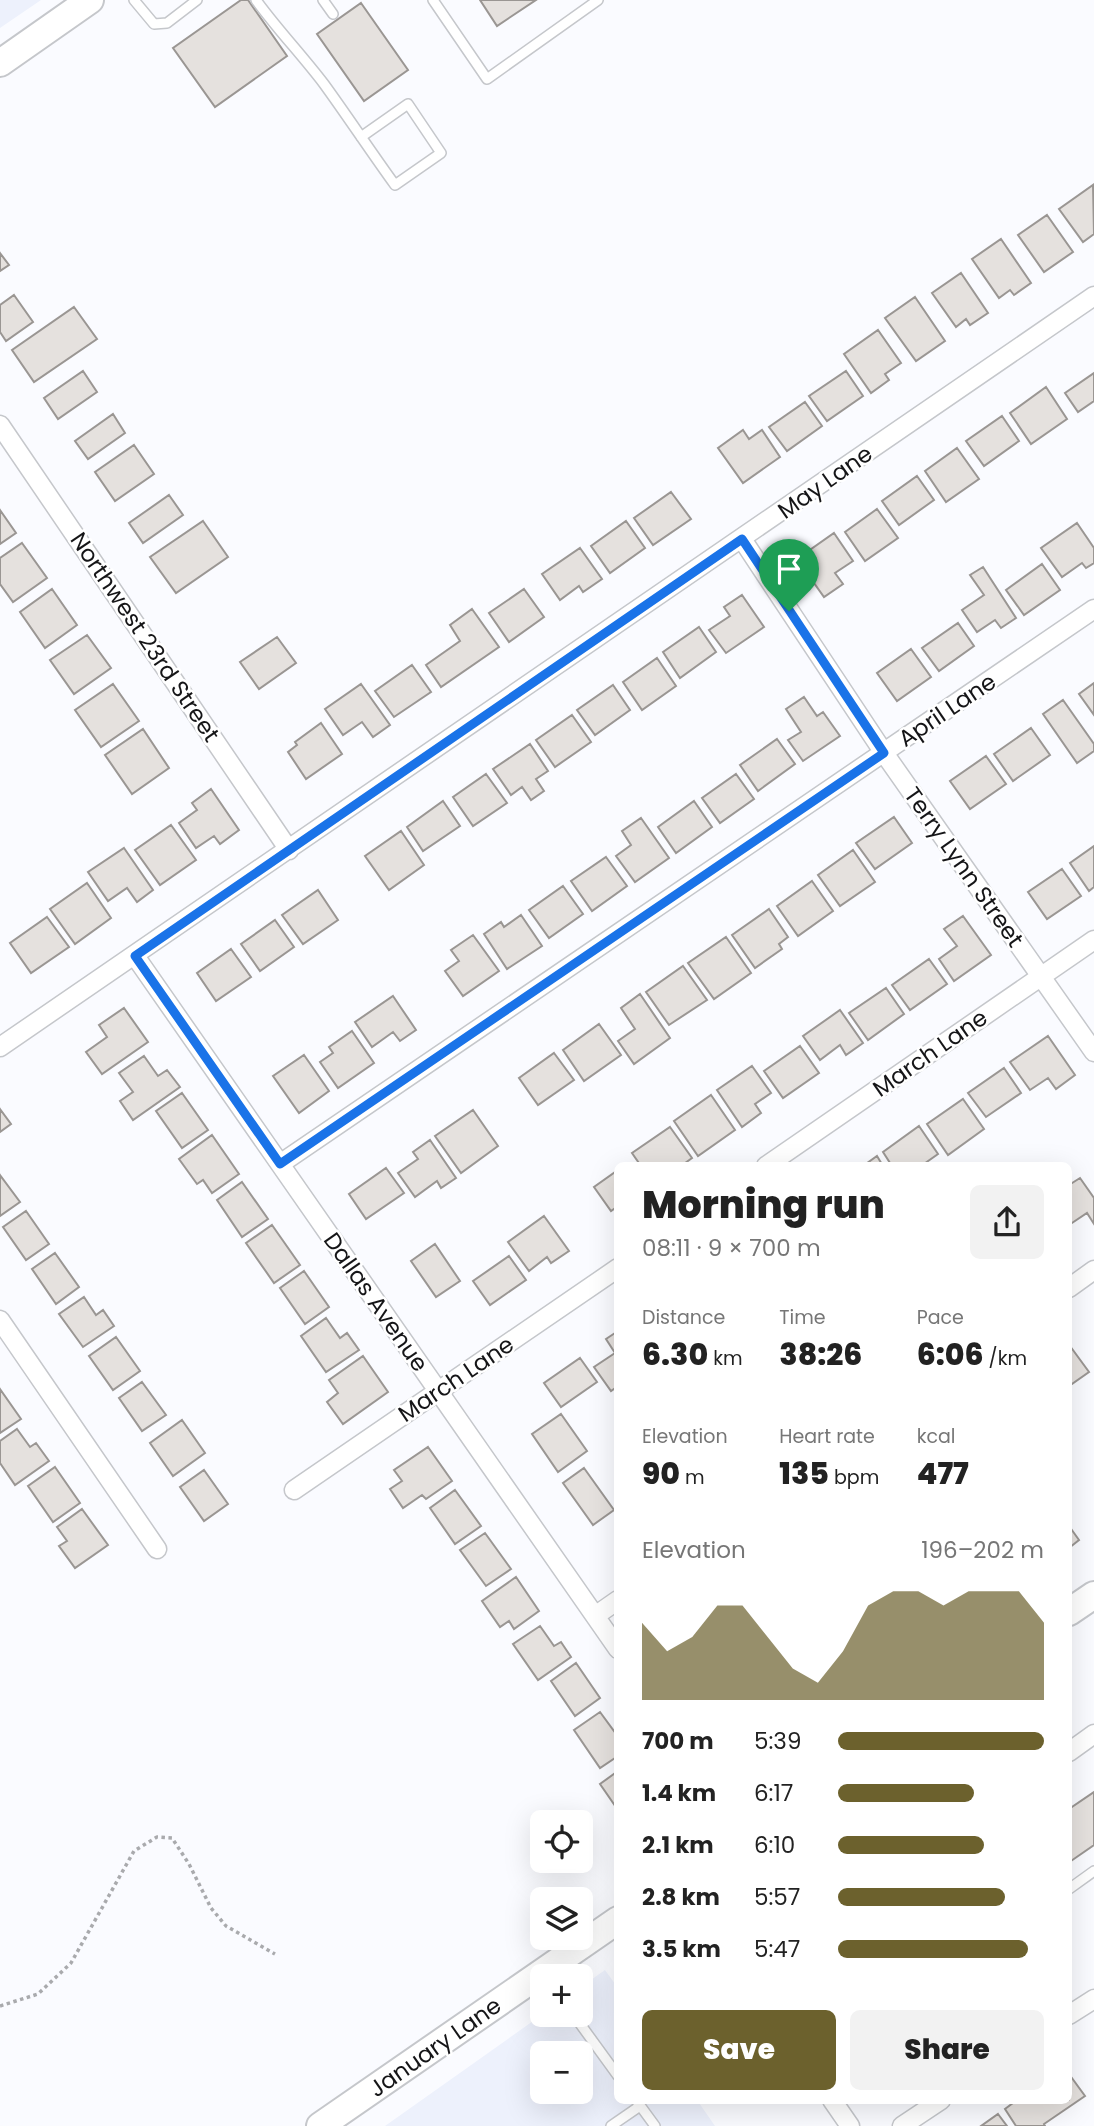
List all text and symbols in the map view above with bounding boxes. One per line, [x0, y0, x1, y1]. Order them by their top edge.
street label: May Lane [771, 438, 879, 526]
street label: Northwest 23rd Street [63, 526, 227, 748]
pin [759, 539, 819, 611]
icon: arrive [770, 550, 808, 588]
street label: April Lane [892, 666, 1002, 754]
street label: Terry Lynn Street [897, 781, 1031, 953]
street label: March Lane [866, 1002, 994, 1104]
text: Morning run [642, 1178, 885, 1231]
button: share [970, 1185, 1044, 1259]
street label: Dallas Avenue [316, 1226, 436, 1378]
text: 08:11 · 9 × 700 m [642, 1232, 821, 1264]
text: Distance [642, 1304, 725, 1331]
text: Time [779, 1304, 826, 1331]
text: Pace [917, 1304, 964, 1331]
street label: March Lane [392, 1328, 520, 1430]
text: 6.30 [642, 1333, 708, 1376]
text: 38:26 [779, 1333, 862, 1376]
text: 6:06 [917, 1333, 984, 1376]
text: km [708, 1345, 743, 1372]
text: /km [984, 1345, 1027, 1372]
text: Elevation [642, 1423, 728, 1450]
text: Heart rate [779, 1423, 875, 1450]
text: kcal [917, 1423, 956, 1450]
text: 90 [642, 1452, 680, 1495]
text: 135 [779, 1452, 829, 1495]
text: 477 [917, 1452, 969, 1495]
text: m [680, 1464, 705, 1491]
text: bpm [829, 1464, 879, 1491]
text: Elevation [642, 1534, 746, 1566]
text: 196–202 m [921, 1534, 1044, 1566]
text: 700 m [642, 1725, 714, 1757]
text: 5:39 [754, 1725, 801, 1757]
text: 1.4 km [642, 1777, 716, 1809]
text: 6:17 [754, 1777, 793, 1809]
map controls [530, 1810, 593, 2104]
button: locate [530, 1810, 593, 1873]
text: 2.1 km [642, 1829, 714, 1861]
text: 6:10 [754, 1829, 795, 1861]
text: 2.8 km [642, 1881, 720, 1913]
text: 5:57 [754, 1881, 800, 1913]
button: layers [530, 1887, 593, 1950]
text: 3.5 km [642, 1933, 721, 1965]
text: 5:47 [754, 1933, 800, 1965]
button: + [530, 1964, 593, 2027]
street label: January Lane [362, 1989, 508, 2105]
button: Save [642, 2010, 836, 2090]
button: Share [850, 2010, 1044, 2090]
button: − [530, 2041, 593, 2104]

